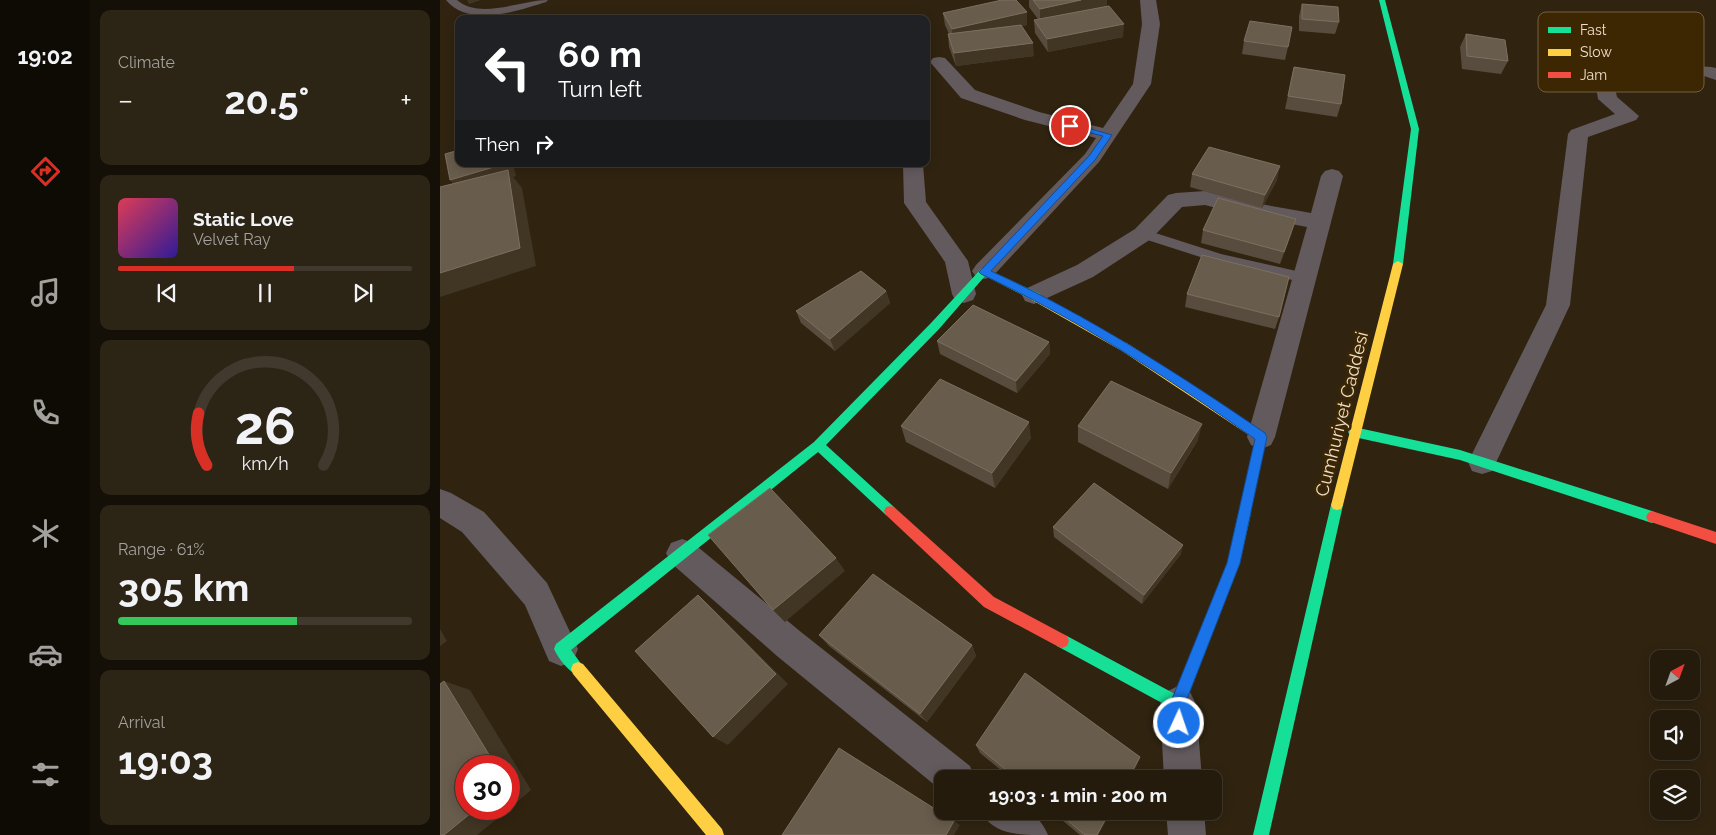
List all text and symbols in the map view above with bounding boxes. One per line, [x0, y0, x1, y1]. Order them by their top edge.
legend [1538, 12, 1704, 92]
text: Fast [1580, 22, 1607, 38]
text: 60 m [558, 34, 642, 75]
icon: left [475, 35, 540, 100]
text: 19:02 [17, 43, 73, 69]
text: Slow [1580, 44, 1612, 60]
text: Climate [118, 53, 175, 72]
text: Jam [1580, 67, 1607, 83]
text: Turn left [558, 76, 642, 102]
text: 20.5° [224, 78, 309, 123]
text: − [118, 84, 133, 117]
text: + [400, 84, 412, 117]
pin [1049, 105, 1091, 147]
icon: arrive [1056, 112, 1084, 140]
icon: right [530, 130, 558, 158]
text: Then [475, 133, 520, 155]
icon: directions [28, 154, 63, 189]
text: Static Love [193, 208, 294, 230]
text: Velvet Ray [193, 230, 271, 249]
icon: music [28, 275, 63, 310]
icon: previous [153, 279, 181, 307]
icon: pause [251, 279, 279, 307]
icon: next [349, 279, 377, 307]
street label: Cumhuriyet Caddesi [1311, 329, 1372, 499]
icon: phone [28, 395, 63, 430]
text: 26 [235, 395, 295, 456]
text: km/h [241, 453, 289, 474]
icon: climate [28, 516, 63, 551]
text: Range · 61% [118, 540, 205, 559]
text: 305 km [118, 565, 249, 610]
icon: car [28, 637, 63, 672]
north arrow [1650, 650, 1700, 700]
map controls [1650, 650, 1700, 820]
position arrow [1152, 696, 1204, 748]
button: sound [1650, 710, 1700, 760]
text: Arrival [118, 713, 165, 732]
text: 19:03 [118, 738, 213, 783]
speed limit sign: 30 [455, 755, 520, 820]
icon: filters [28, 757, 63, 792]
button: layers [1650, 770, 1700, 820]
text: 19:03 · 1 min · 200 m [989, 784, 1167, 806]

